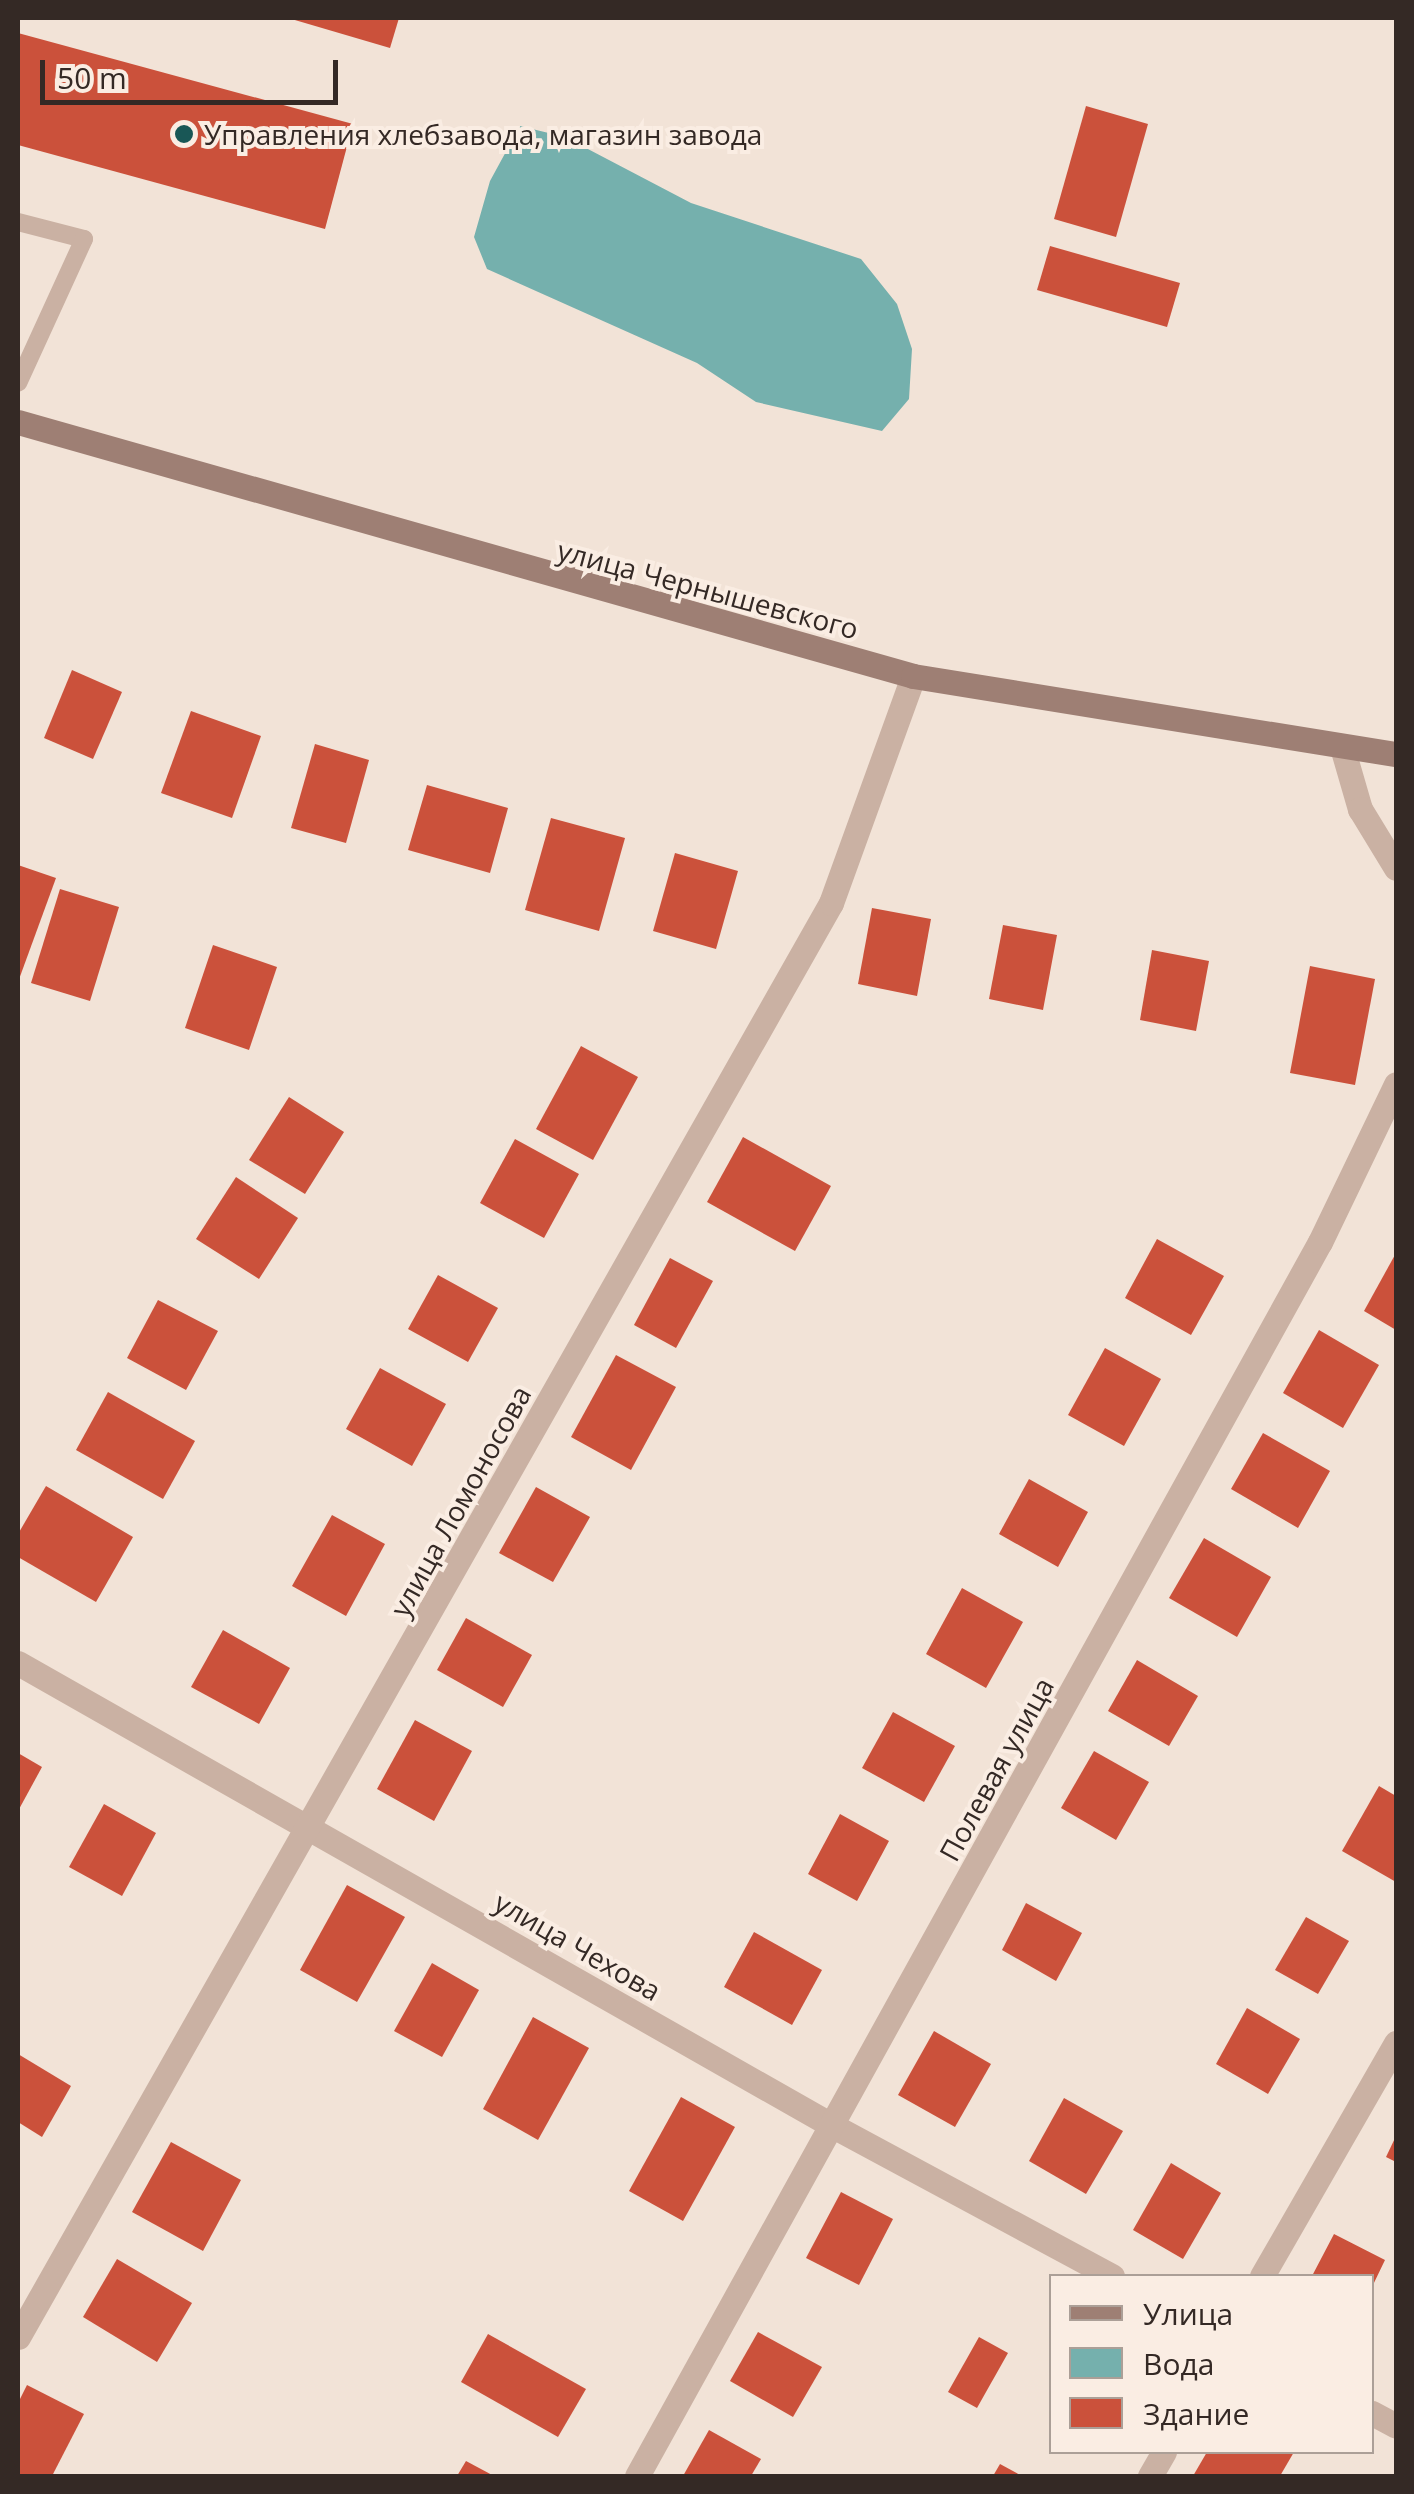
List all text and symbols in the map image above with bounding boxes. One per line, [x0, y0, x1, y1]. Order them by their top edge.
scale bar [45, 40, 342, 102]
text: 50 m [57, 57, 127, 98]
place label: Управления хлебзавода, магазин завода [204, 117, 762, 151]
marker: Управления хлебзавода, магазин завода [173, 123, 195, 145]
street label: улица Чернышевского [554, 533, 862, 645]
street label: улица Ломоносова [383, 1380, 537, 1622]
street label: Полевая улица [932, 1672, 1060, 1866]
street label: улица Чехова [489, 1885, 667, 2007]
legend [1049, 2274, 1374, 2454]
text: Улица [1143, 2293, 1233, 2334]
text: Вода [1143, 2343, 1214, 2384]
text: Здание [1143, 2393, 1249, 2434]

